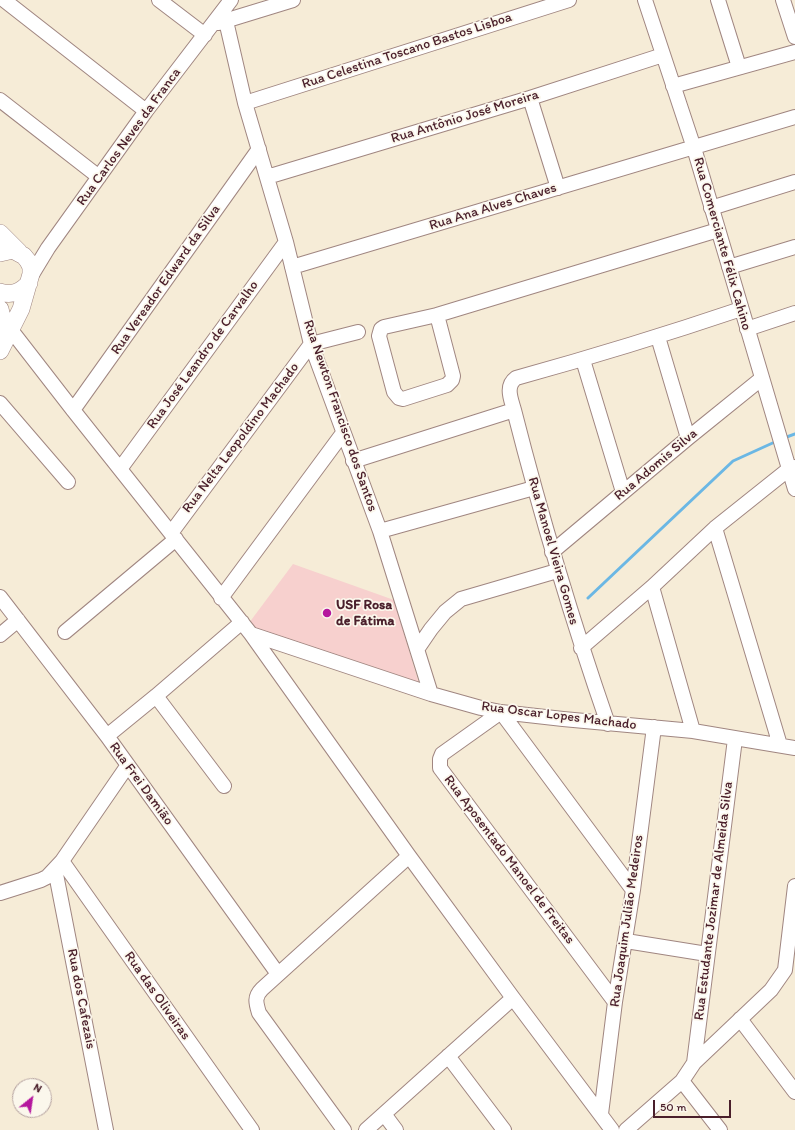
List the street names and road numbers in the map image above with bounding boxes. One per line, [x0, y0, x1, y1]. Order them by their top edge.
street label: Rua Celestina Toscano Bastos Lisboa [300, 9, 514, 93]
street label: Rua Carlos Neves da Franca [73, 65, 185, 209]
street label: Rua Antônio José Moreira [389, 87, 541, 147]
street label: Rua Comerciante Félix Cahino [689, 156, 755, 332]
street label: Rua Ana Alves Chaves [427, 180, 559, 234]
street label: Rua Vereador Edward da Silva [108, 202, 224, 358]
street label: Rua José Leandro de Carvalho [144, 278, 262, 432]
street label: Rua Newton Francisco dos Santos [299, 318, 381, 514]
street label: Rua Nelta Leopoldino Machado [179, 359, 303, 517]
street label: Rua Adomis Silva [611, 425, 701, 505]
street label: Rua Manoel Vieira Gomes [524, 475, 582, 627]
street label: Rua Oscar Lopes Machado [480, 698, 638, 734]
street label: Rua Frei Damião [105, 739, 177, 829]
street label: Rua Aposentado Manoel de Freitas [440, 772, 578, 948]
street label: Rua Estudante Jozimar de Almeida Silva [691, 781, 737, 1021]
street label: Rua Joaquim Julião Medeiros [607, 834, 647, 1008]
street label: Rua dos Cafezais [63, 947, 99, 1051]
street label: Rua das Oliveiras [120, 949, 194, 1043]

